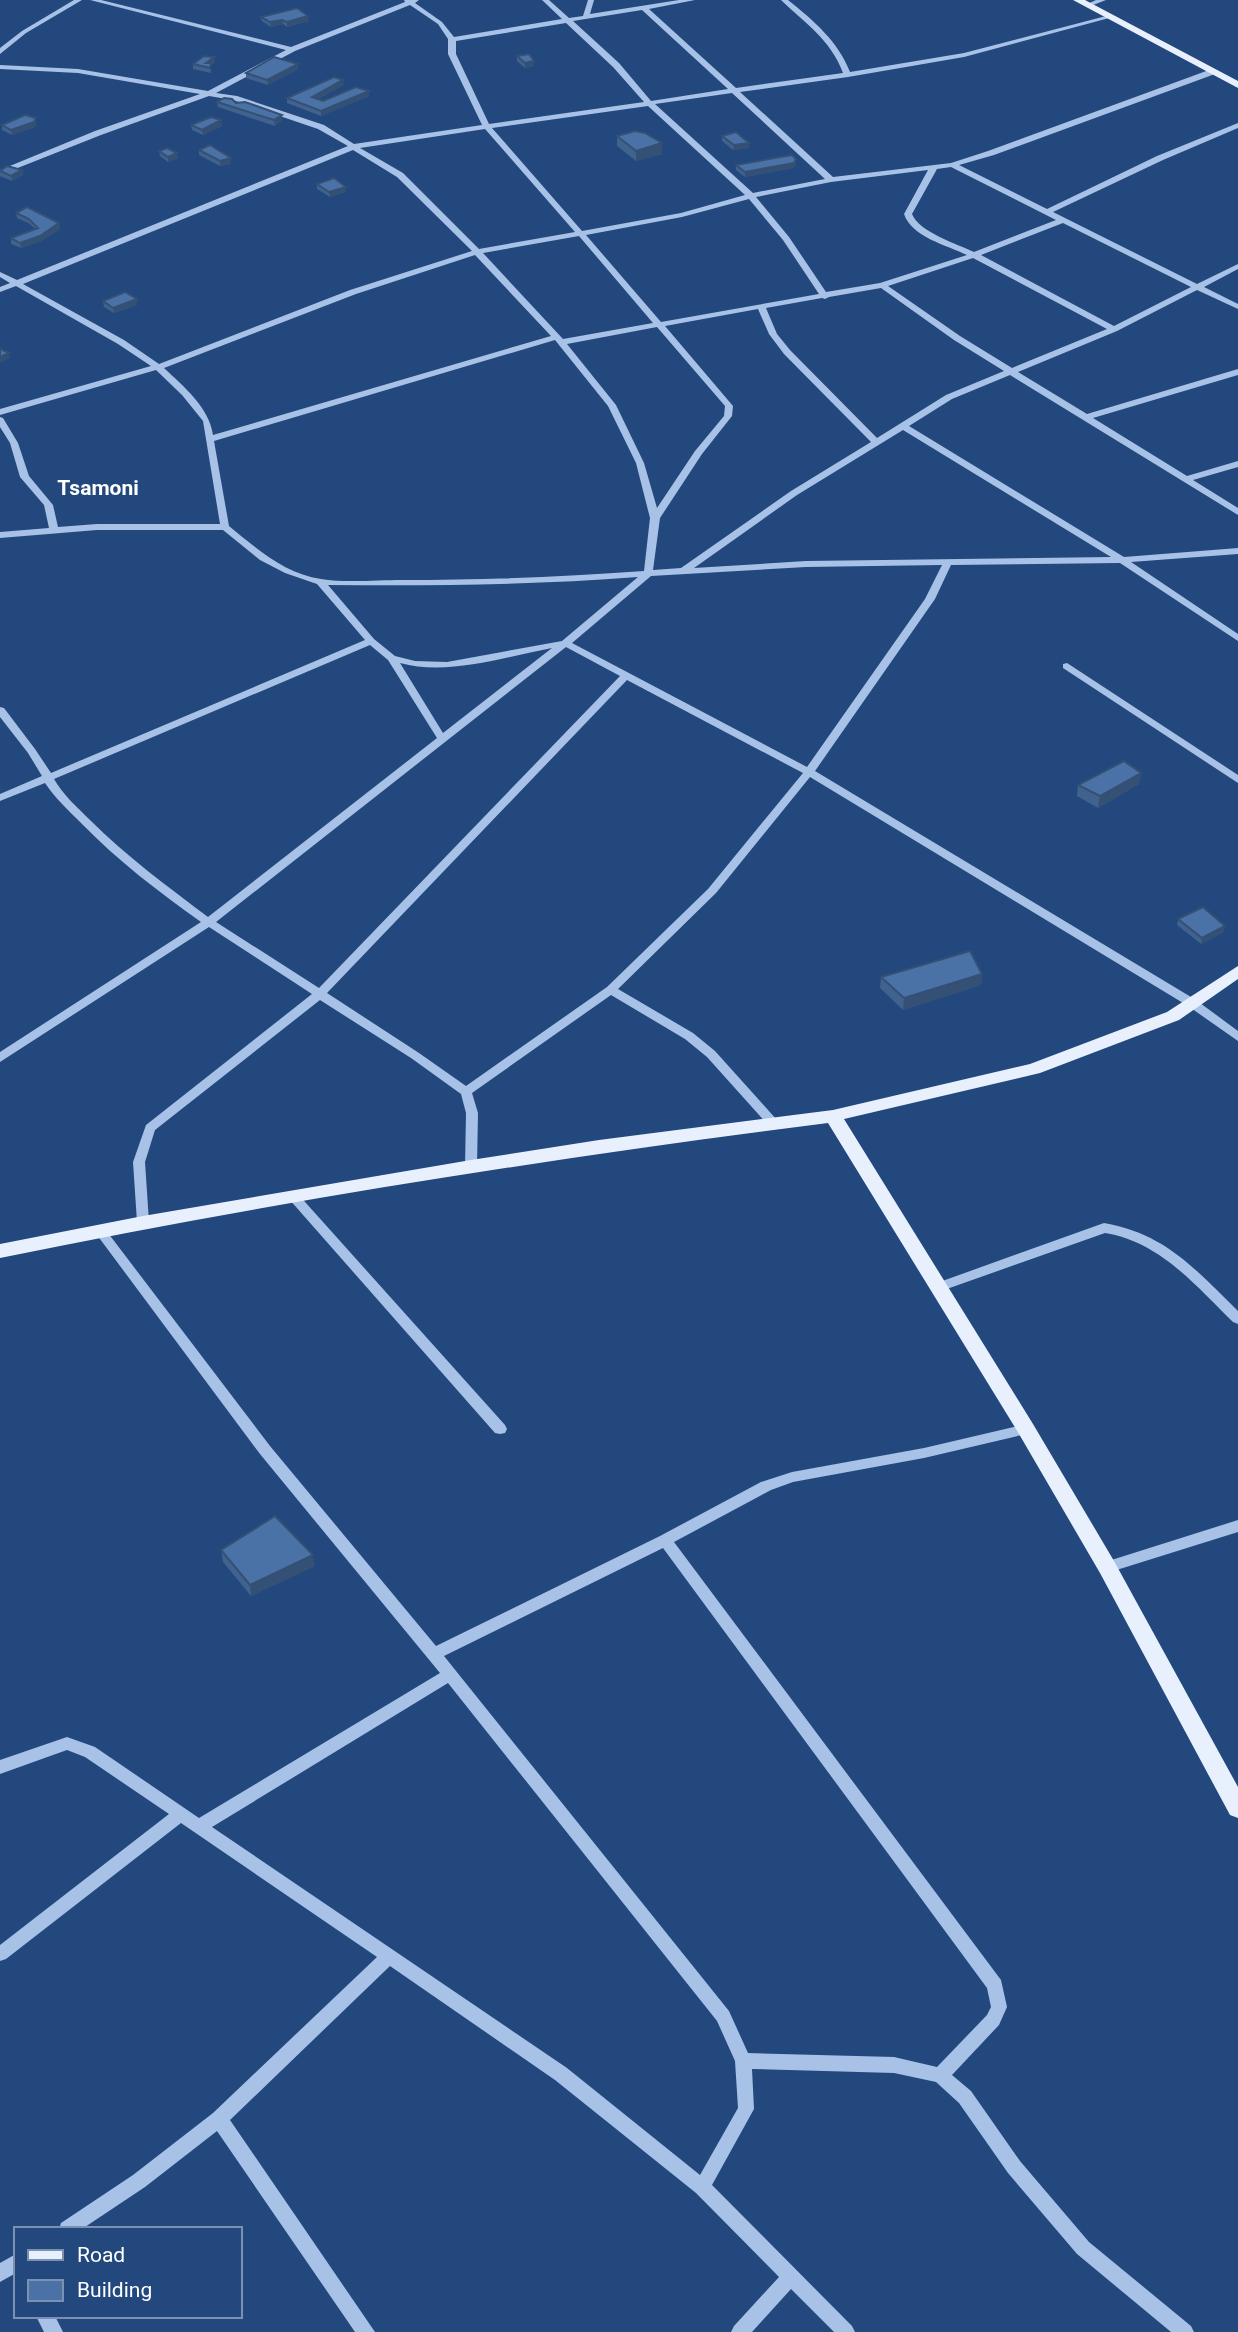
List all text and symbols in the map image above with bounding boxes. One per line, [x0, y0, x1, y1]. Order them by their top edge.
district label: Tsamoni [57, 476, 139, 500]
legend [14, 2227, 242, 2318]
text: Road [77, 2243, 125, 2267]
text: Building [77, 2278, 152, 2302]

